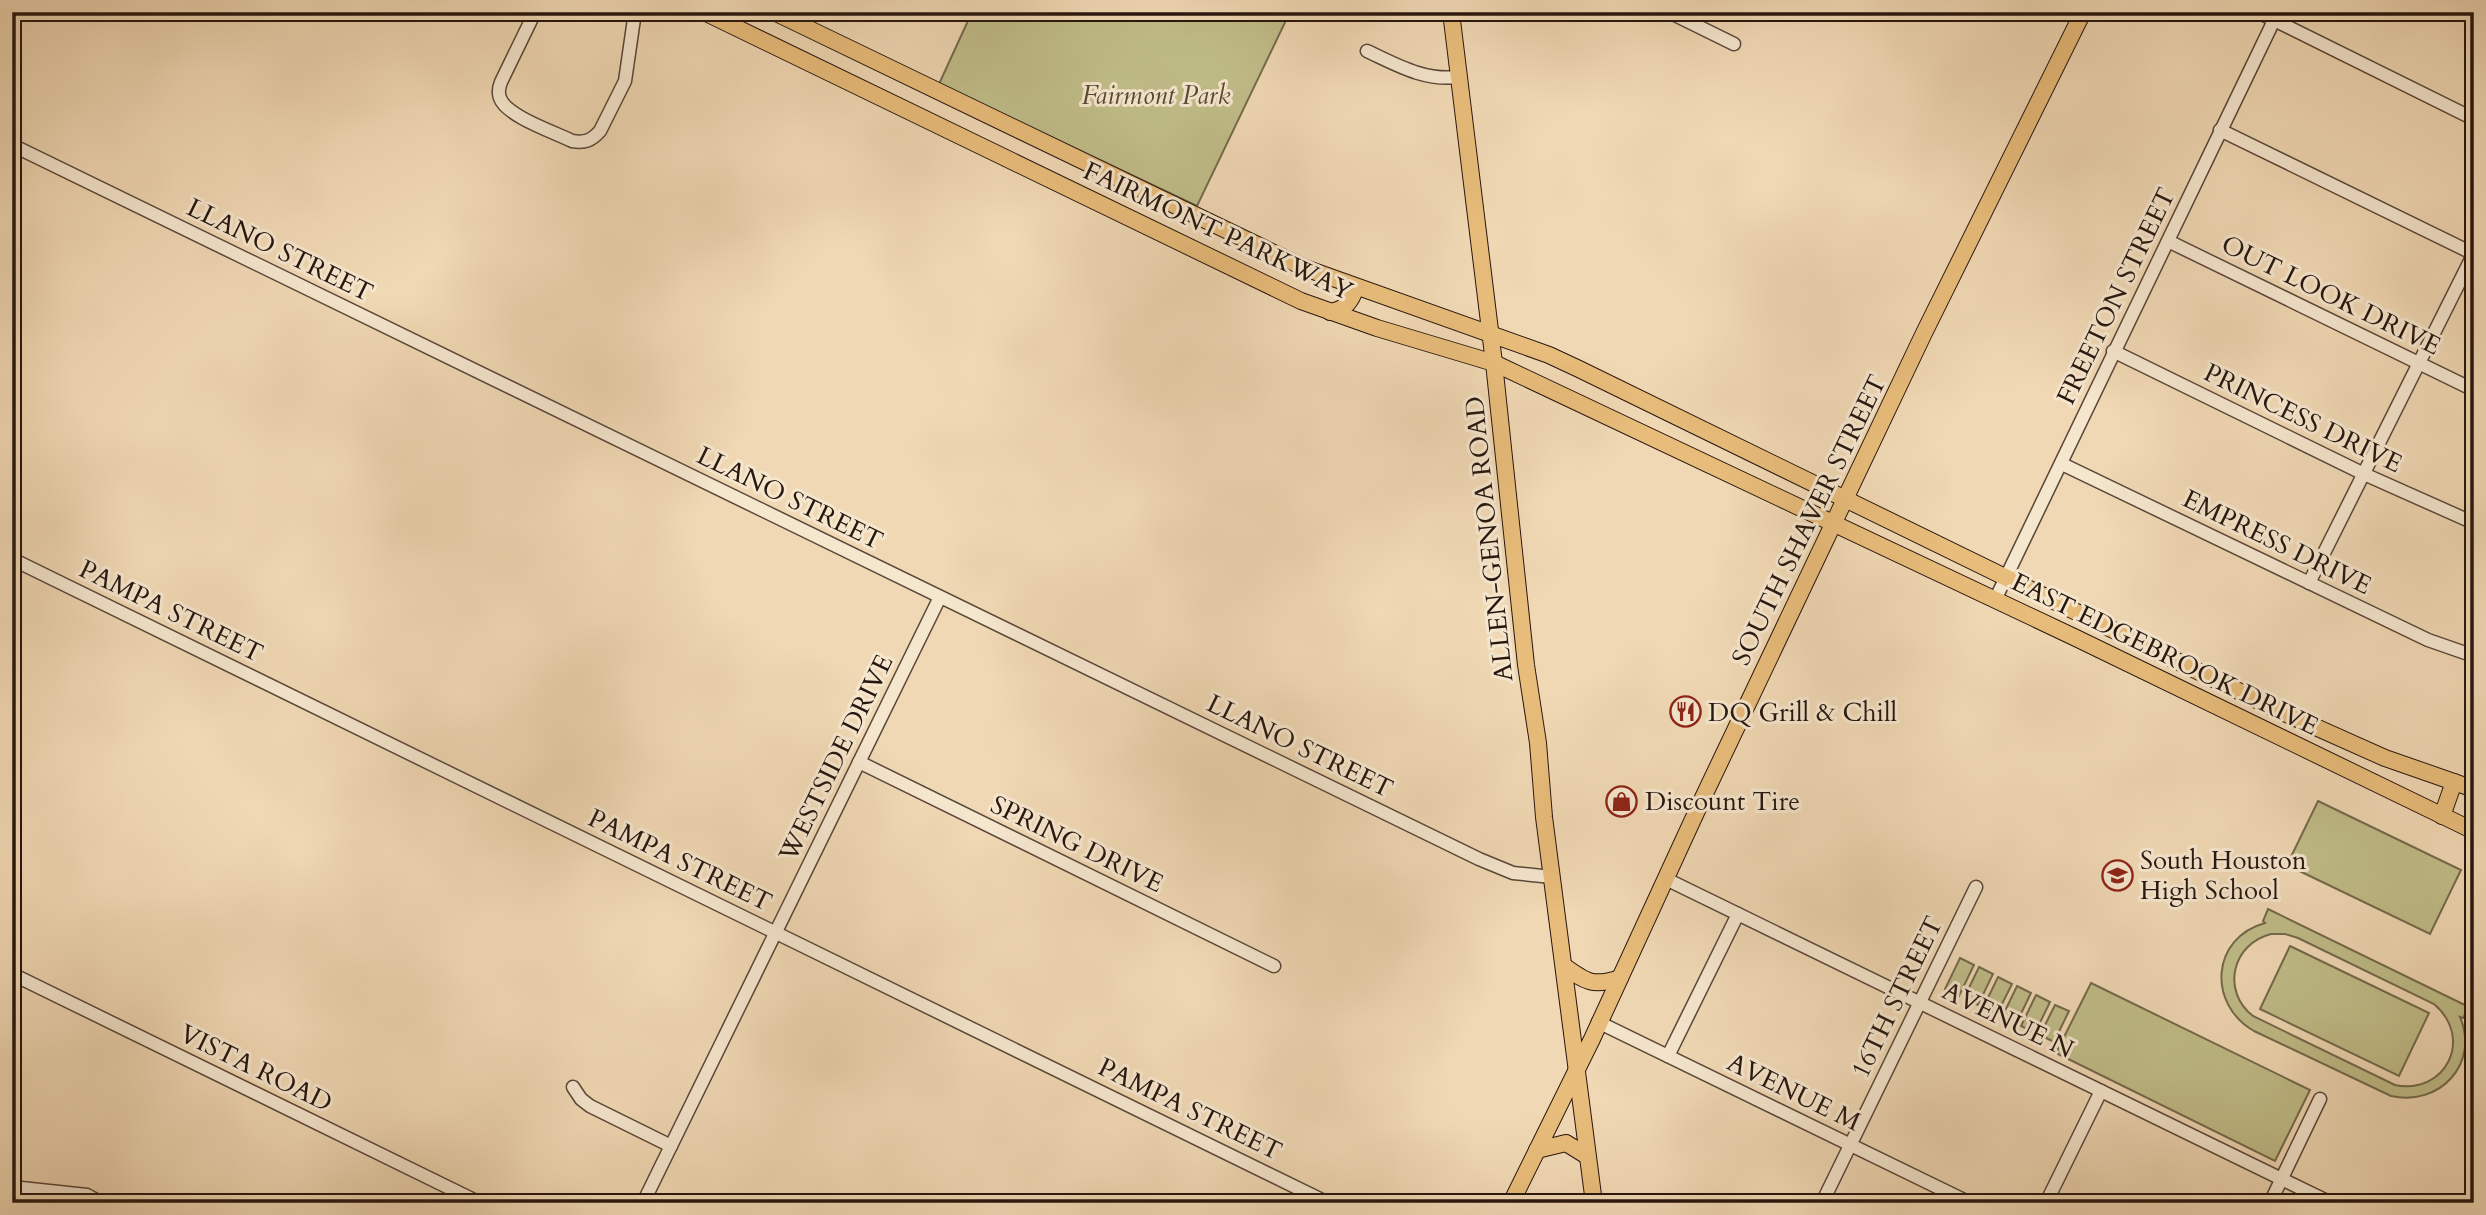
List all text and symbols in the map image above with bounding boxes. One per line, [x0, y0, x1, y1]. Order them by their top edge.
park label: Fairmont Park [1082, 78, 1230, 113]
street label: FAIRMONT PARKWAY [1078, 153, 1359, 309]
street label: FREETON STREET [2048, 182, 2184, 410]
street label: LLANO STREET [181, 190, 379, 310]
street label: OUT LOOK DRIVE [2216, 227, 2446, 363]
street label: PRINCESS DRIVE [2198, 355, 2408, 481]
street label: SOUTH SHAVER STREET [1723, 369, 1895, 671]
street label: ALLEN-GENOA ROAD [1457, 395, 1521, 683]
street label: LLANO STREET [691, 438, 889, 558]
street label: EMPRESS DRIVE [2177, 481, 2377, 603]
street label: PAMPA STREET [73, 551, 269, 671]
street label: EAST EDGEBROOK DRIVE [2006, 564, 2324, 744]
street label: WESTSIDE DRIVE [770, 649, 901, 868]
street label: LLANO STREET [1201, 686, 1399, 806]
restaurant icon: DQ Grill & Chill [1668, 695, 1702, 729]
place label: DQ Grill & Chill [1708, 695, 1898, 730]
shop icon: Discount Tire [1605, 784, 1639, 818]
place label: Discount Tire [1645, 784, 1800, 819]
street label: SPRING DRIVE [985, 787, 1169, 901]
street label: PAMPA STREET [582, 800, 778, 920]
place label: South Houston High School [2140, 843, 2307, 908]
school or university icon: South Houston High School [2100, 858, 2134, 892]
street label: 16TH STREET [1843, 910, 1951, 1084]
street label: AVENUE N [1936, 973, 2080, 1067]
street label: VISTA ROAD [174, 1016, 338, 1120]
street label: AVENUE M [1721, 1045, 1867, 1139]
street label: PAMPA STREET [1092, 1049, 1288, 1169]

